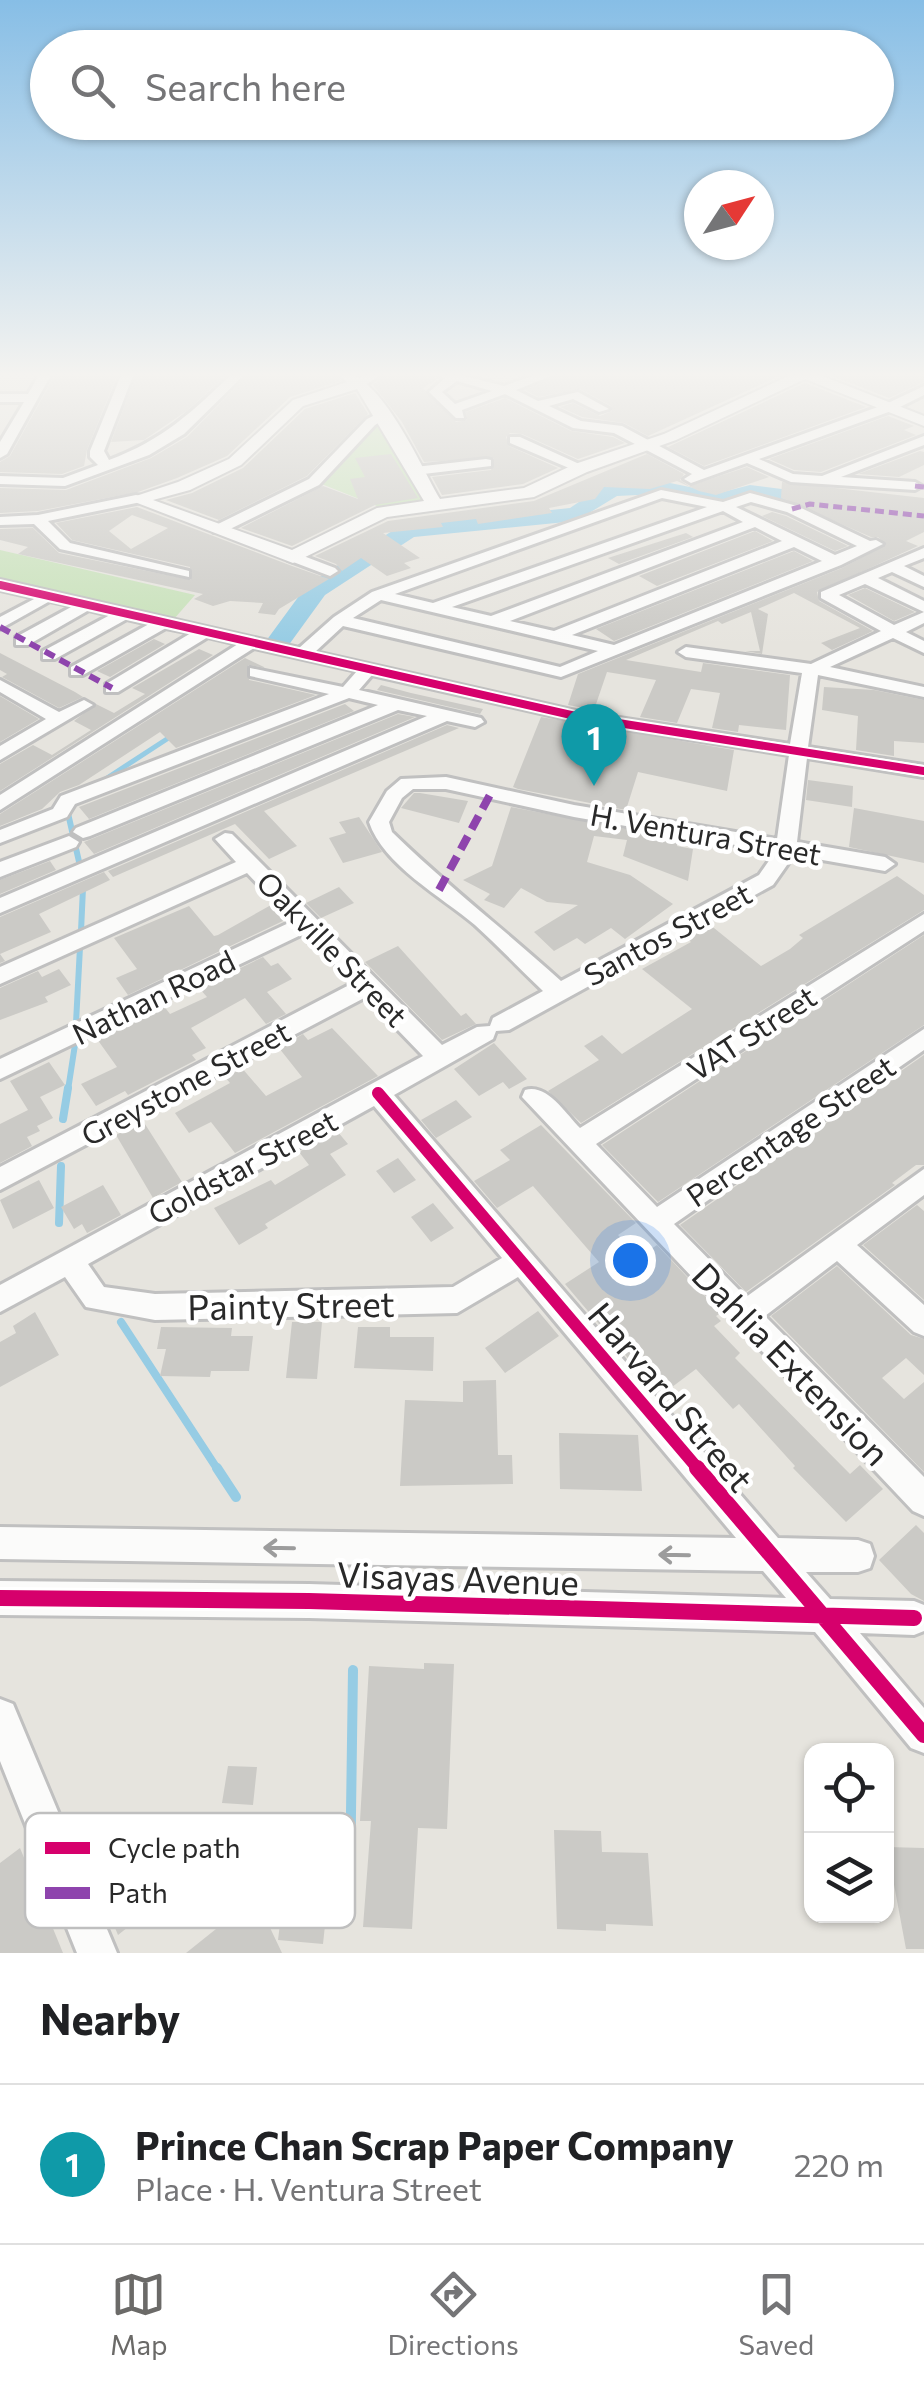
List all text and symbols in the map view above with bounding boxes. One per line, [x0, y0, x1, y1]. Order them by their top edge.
search box [30, 30, 894, 140]
icon: search [65, 58, 120, 113]
text: Search here [145, 62, 346, 109]
north arrow [684, 170, 774, 260]
pin: 1 [562, 704, 626, 786]
street label: H. Ventura Street [588, 794, 824, 872]
street label: Oakville Street [250, 863, 416, 1033]
street label: Santos Street [577, 873, 757, 993]
street label: Nathan Road [66, 941, 240, 1051]
street label: VAT Street [680, 977, 822, 1087]
street label: Greystone Street [74, 1011, 296, 1153]
street label: Percentage Street [679, 1047, 901, 1213]
street label: Goldstar Street [141, 1101, 343, 1231]
your location [605, 1235, 656, 1286]
street label: Dahlia Extension [685, 1253, 899, 1473]
street label: Painty Street [187, 1281, 395, 1327]
street label: Harvard Street [580, 1293, 764, 1499]
one-way arrow [263, 1538, 296, 1558]
one-way arrow [658, 1546, 690, 1565]
street label: Visayas Avenue [336, 1551, 580, 1603]
map controls [804, 1743, 894, 1923]
button: locate [804, 1743, 894, 1833]
legend [25, 1813, 355, 1928]
text: Cycle path [108, 1830, 240, 1864]
button: layers [804, 1833, 894, 1923]
text: Path [108, 1875, 168, 1909]
text: Nearby [40, 1992, 180, 2044]
text: Prince Chan Scrap Paper Company [135, 2121, 734, 2168]
text: 1 [65, 2144, 80, 2184]
text: 220 m [794, 2144, 884, 2184]
text: Place · H. Ventura Street [135, 2168, 482, 2208]
tab: Map [110, 2267, 168, 2361]
tab: Directions [387, 2267, 519, 2361]
tab: Saved [739, 2267, 814, 2361]

